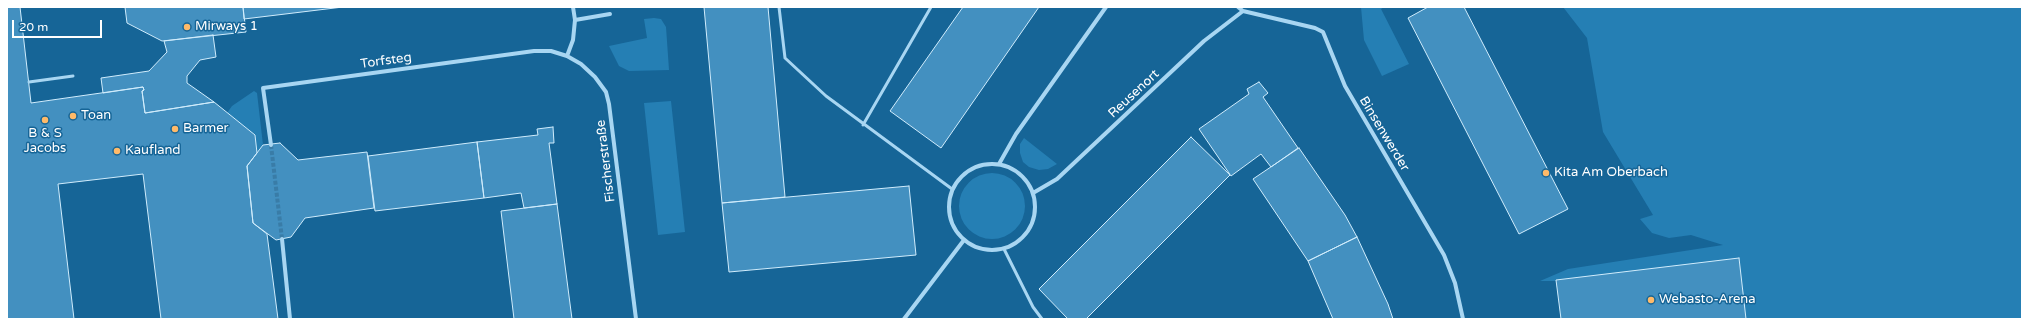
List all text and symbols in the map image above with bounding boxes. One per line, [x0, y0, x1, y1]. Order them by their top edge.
scale bar [14, 12, 104, 38]
place label: Mirways 1 [195, 19, 258, 35]
text: 20 m [19, 20, 48, 34]
marker: Mirways 1 [182, 22, 192, 32]
street label: Torfsteg [359, 50, 413, 72]
street label: Reusenort [1105, 67, 1163, 121]
street label: Binsenwerder [1356, 94, 1412, 174]
place label: Toan [81, 108, 111, 124]
marker: Toan [68, 111, 78, 121]
marker: B & S Jacobs [40, 115, 50, 125]
street label: Fischerstraße [593, 119, 619, 203]
place label: Barmer [183, 121, 229, 137]
marker: Barmer [170, 124, 180, 134]
place label: B & S Jacobs [24, 126, 66, 157]
place label: Kaufland [125, 143, 181, 159]
marker: Kaufland [112, 146, 122, 156]
place label: Kita Am Oberbach [1554, 165, 1668, 181]
marker: Kita Am Oberbach [1541, 168, 1551, 178]
place label: Webasto-Arena [1659, 292, 1755, 308]
marker: Webasto-Arena [1646, 295, 1656, 305]

